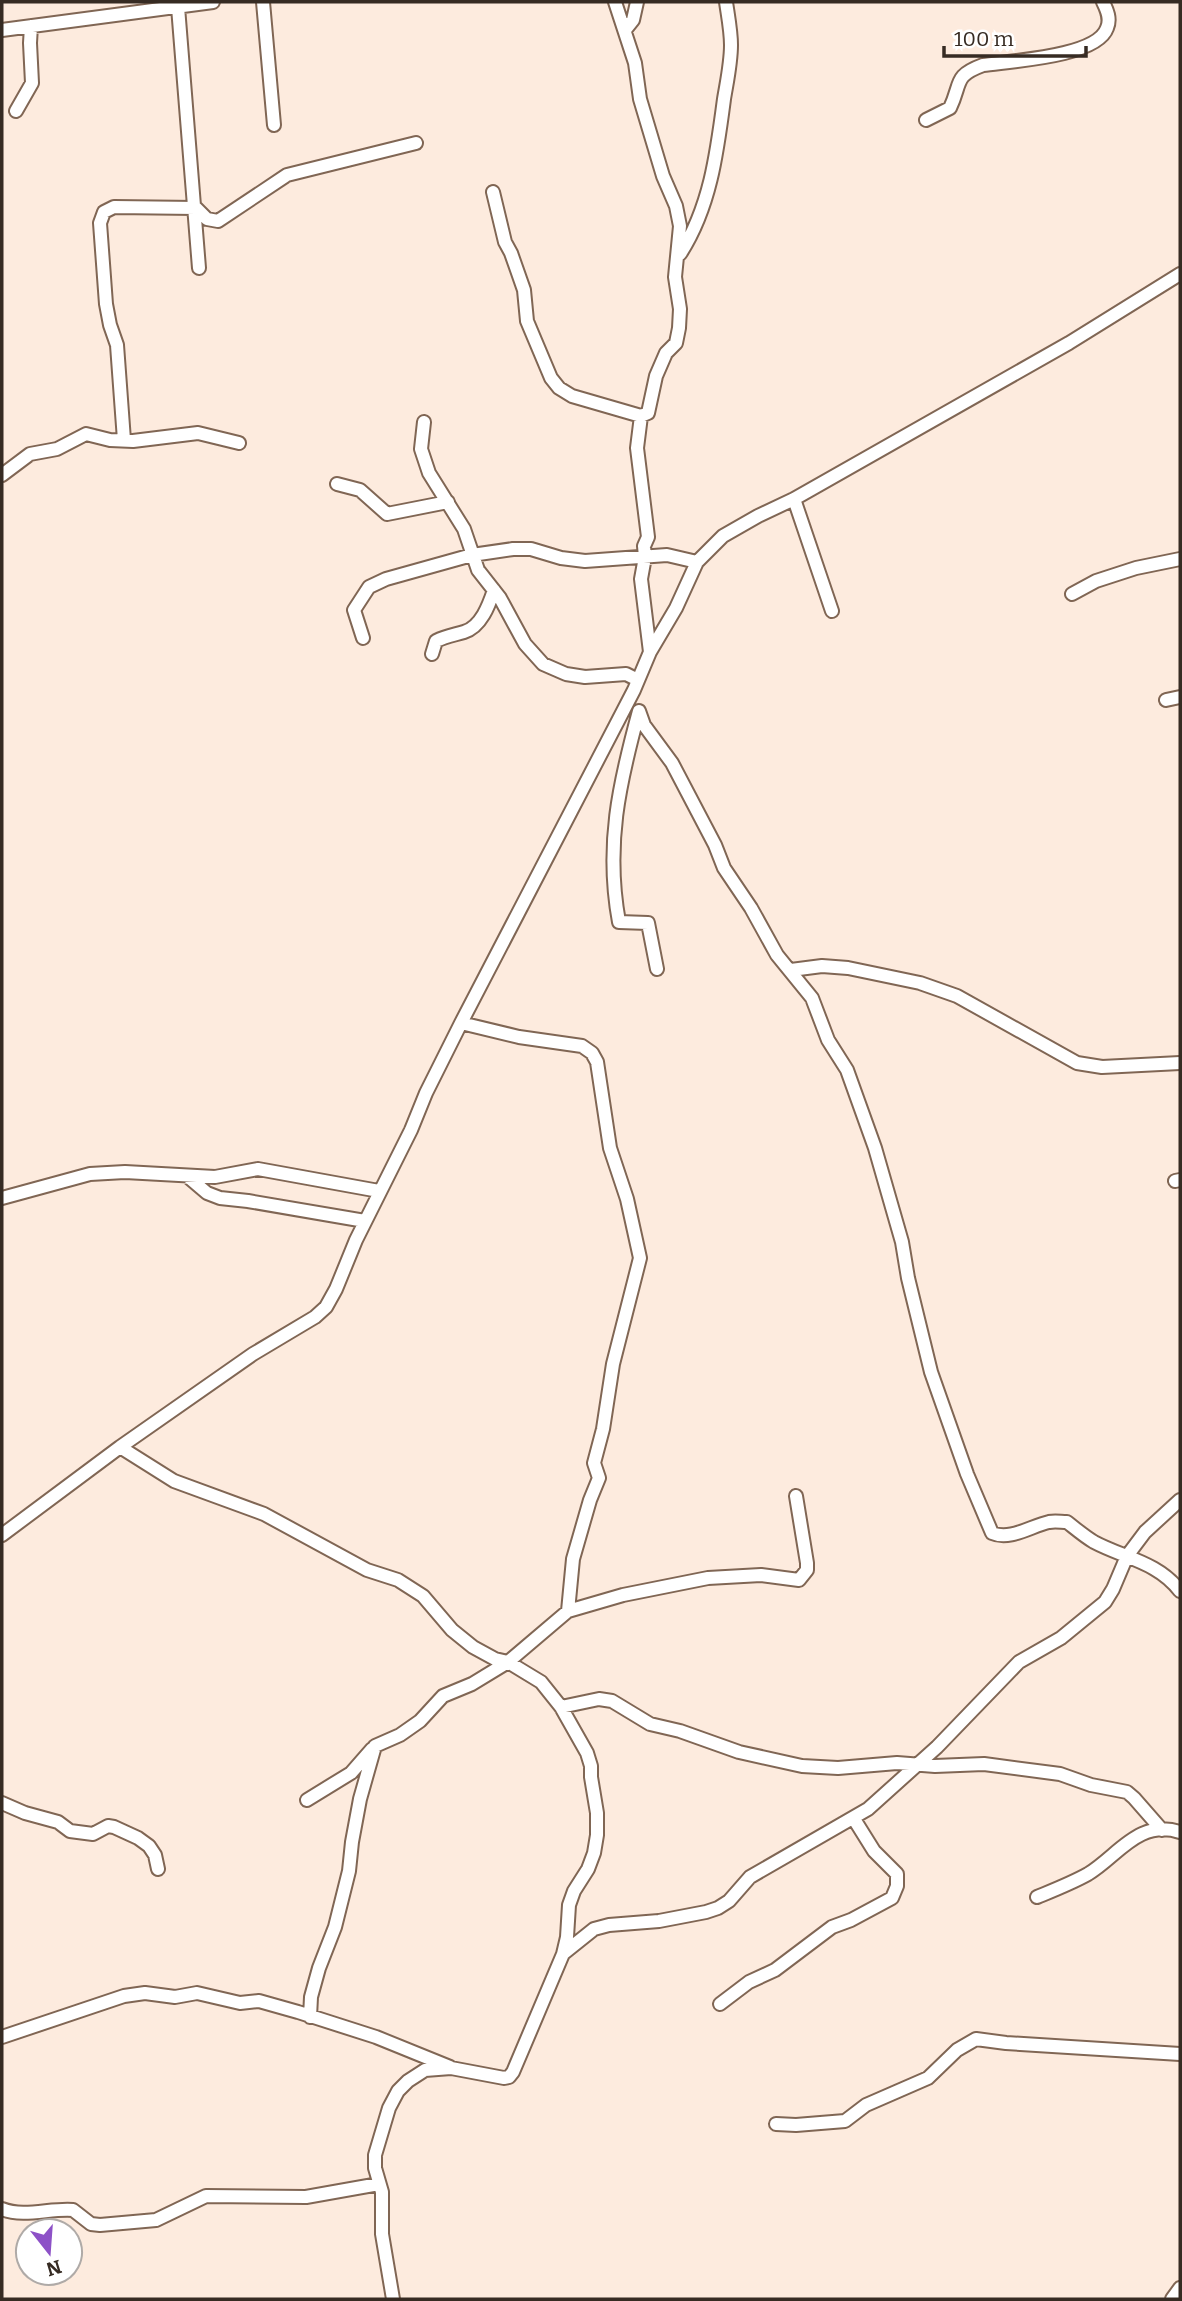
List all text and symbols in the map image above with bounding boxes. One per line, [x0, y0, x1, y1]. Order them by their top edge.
scale bar [944, 14, 1086, 58]
text: 100 m [954, 26, 1014, 52]
north arrow [14, 2217, 84, 2287]
text: N [43, 2255, 64, 2281]

